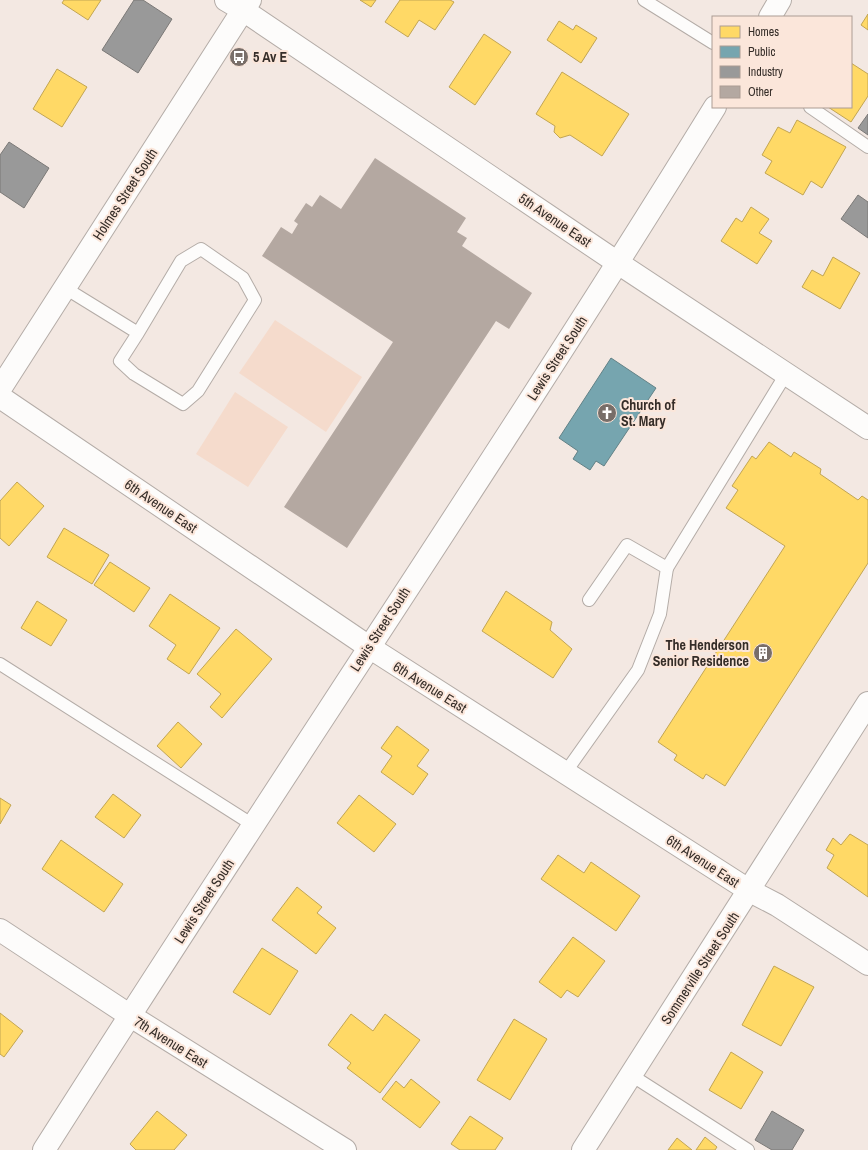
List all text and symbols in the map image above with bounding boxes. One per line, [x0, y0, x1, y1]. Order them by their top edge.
legend [712, 16, 852, 108]
text: Homes [748, 24, 779, 40]
text: Public [748, 44, 775, 60]
bus stop icon: 5 Av E [228, 46, 250, 68]
place label: 5 Av E [253, 48, 288, 66]
text: Industry [748, 64, 783, 80]
text: Other [748, 84, 773, 100]
street label: Holmes Street South [89, 145, 161, 243]
street label: 5th Avenue East [515, 189, 595, 251]
street label: Lewis Street South [523, 312, 591, 404]
place label: Church of St. Mary [621, 396, 675, 430]
church icon: Church of St. Mary [596, 402, 618, 424]
street label: 6th Avenue East [121, 475, 201, 537]
street label: Lewis Street South [346, 583, 414, 675]
place label: The Henderson Senior Residence [653, 636, 749, 670]
building icon: The Henderson Senior Residence [752, 642, 774, 664]
street label: 6th Avenue East [390, 657, 470, 717]
street label: 6th Avenue East [663, 831, 743, 891]
street label: Lewis Street South [170, 855, 238, 947]
street label: Sommerville Street South [657, 908, 743, 1028]
street label: 7th Avenue East [131, 1012, 211, 1072]

